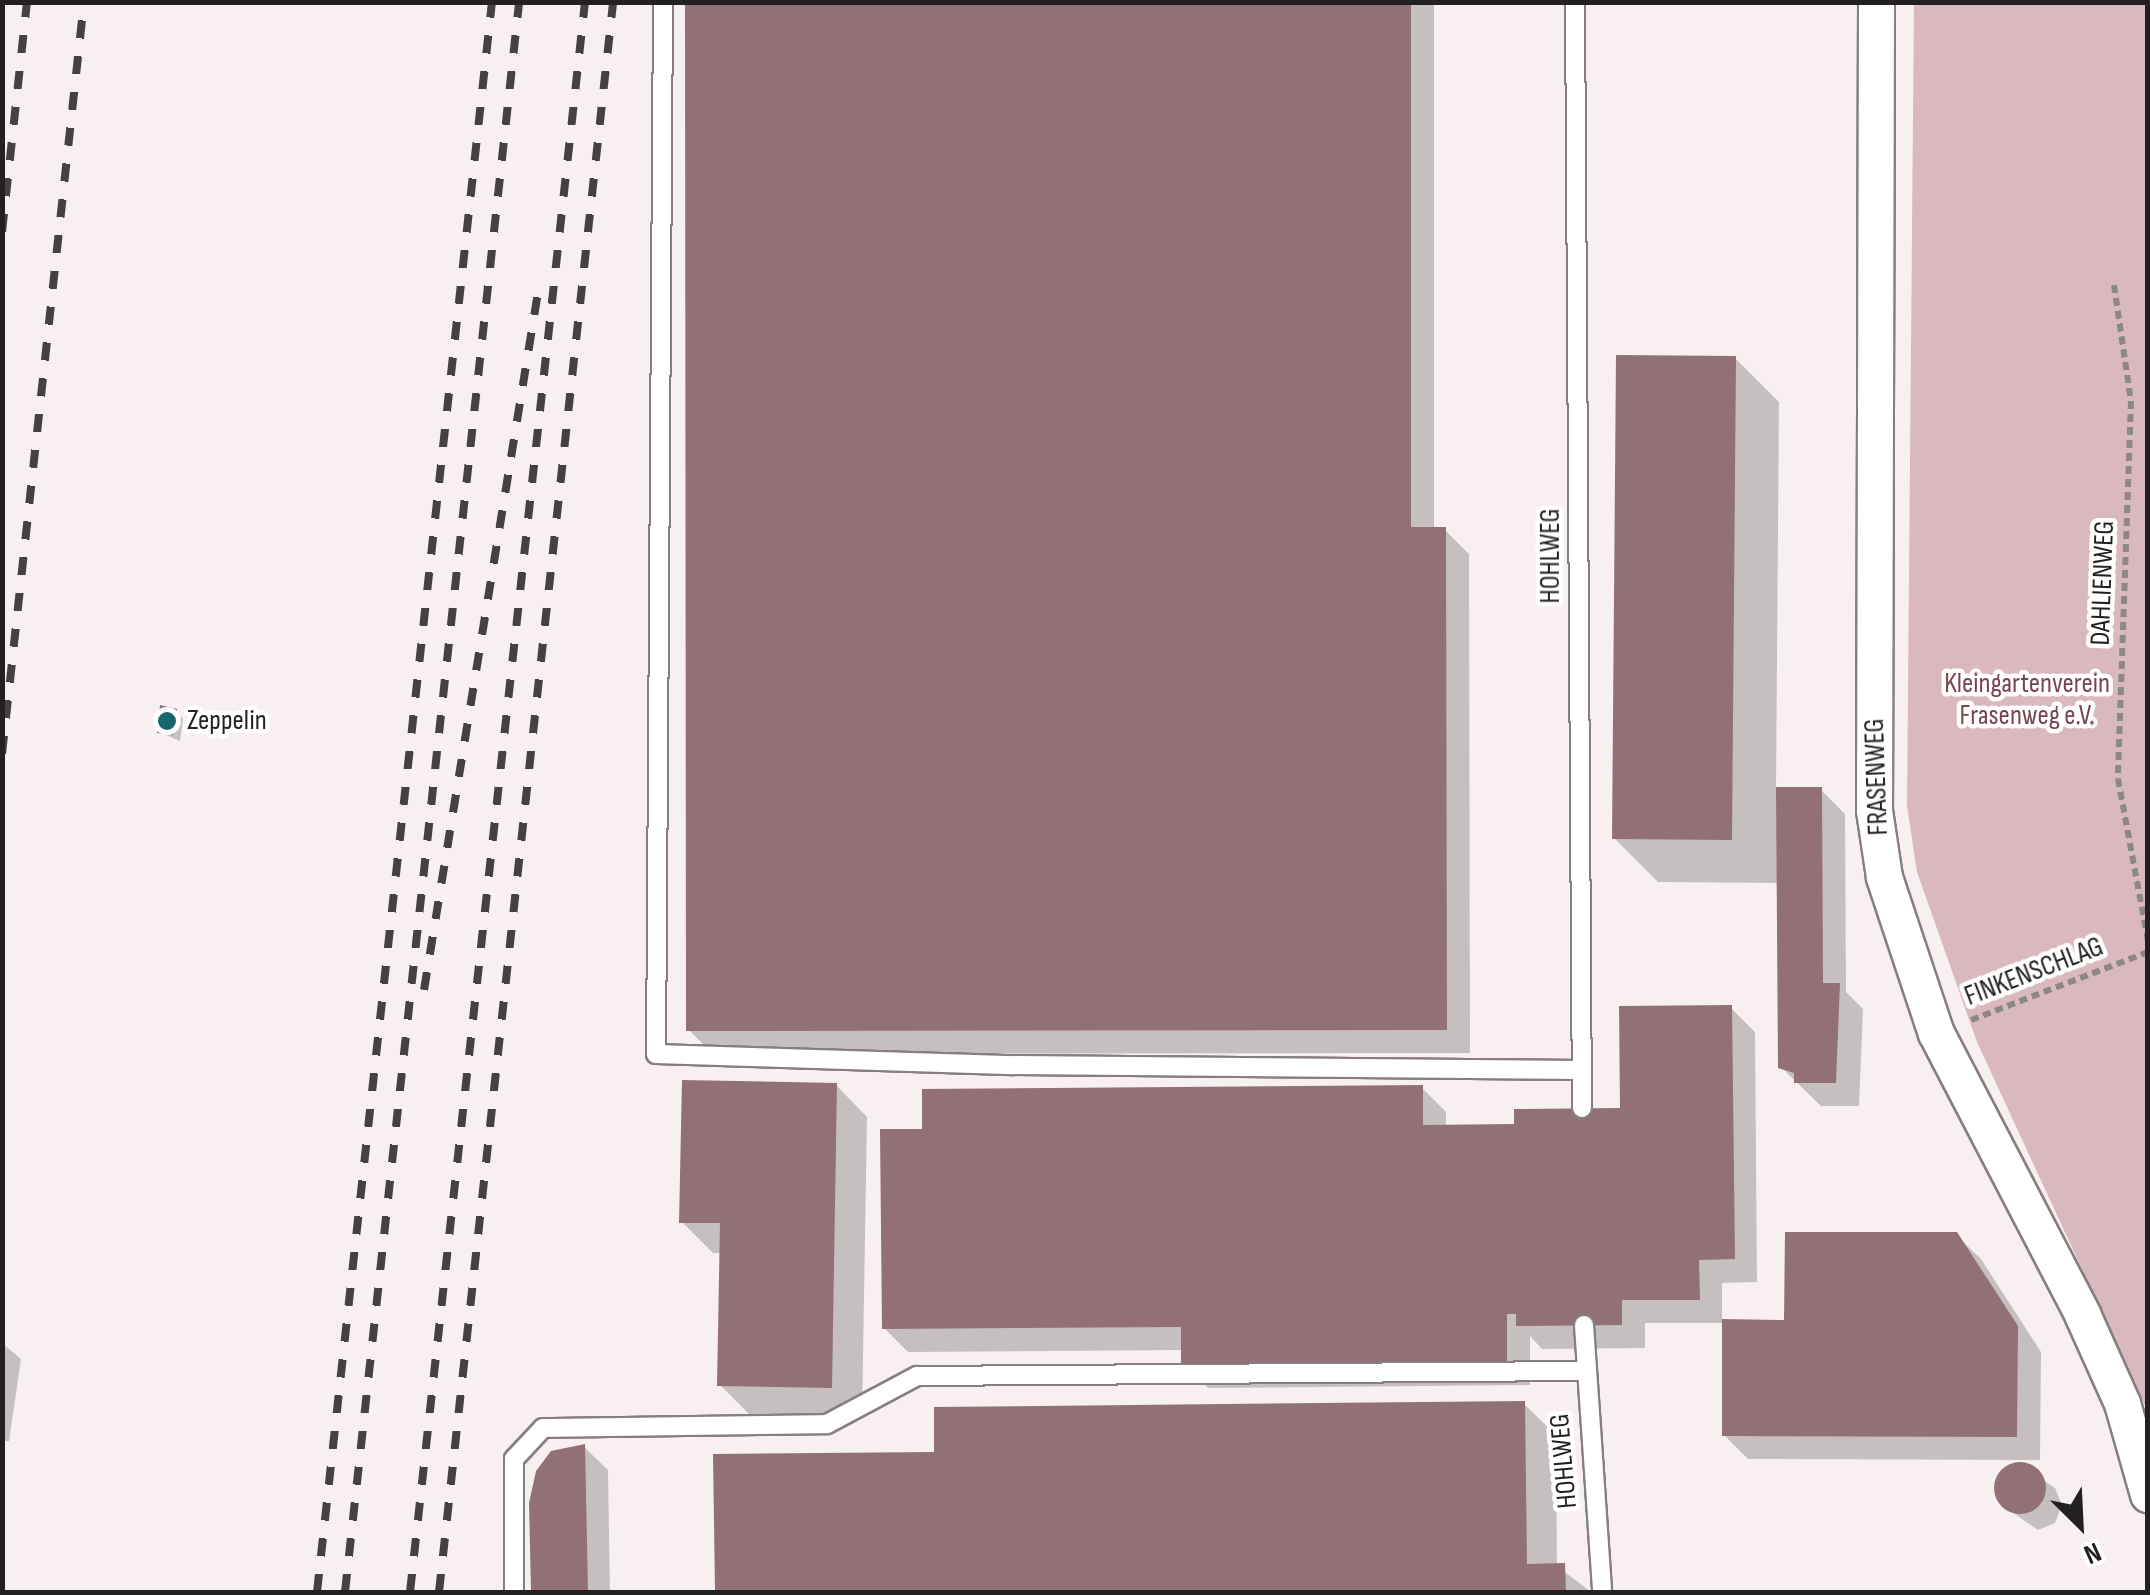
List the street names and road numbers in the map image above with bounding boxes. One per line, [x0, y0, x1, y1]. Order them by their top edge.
street label: HOHLWEG [1534, 508, 1568, 604]
street label: DAHLIENWEG [2084, 520, 2122, 646]
street label: FRASENWEG [1858, 718, 1896, 836]
street label: FINKENSCHLAG [1960, 930, 2108, 1014]
street label: HOHLWEG [1543, 1412, 1585, 1510]

